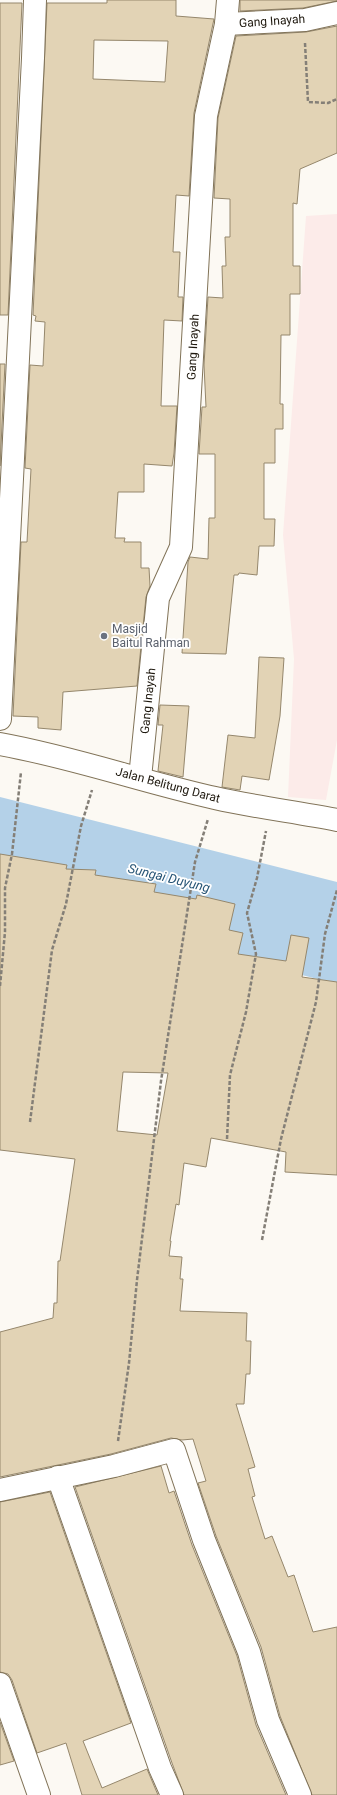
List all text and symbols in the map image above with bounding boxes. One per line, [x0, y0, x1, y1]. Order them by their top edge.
street label: Gang Inayah [239, 12, 305, 30]
street label: Gang Inayah [184, 314, 202, 380]
place label: Masjid Baitul Rahman [112, 622, 190, 650]
marker: Masjid Baitul Rahman [99, 631, 109, 641]
street label: Gang Inayah [138, 667, 158, 735]
street label: Jalan Belitung Darat [114, 764, 222, 806]
water label: Sungai Duyung [127, 861, 211, 895]

